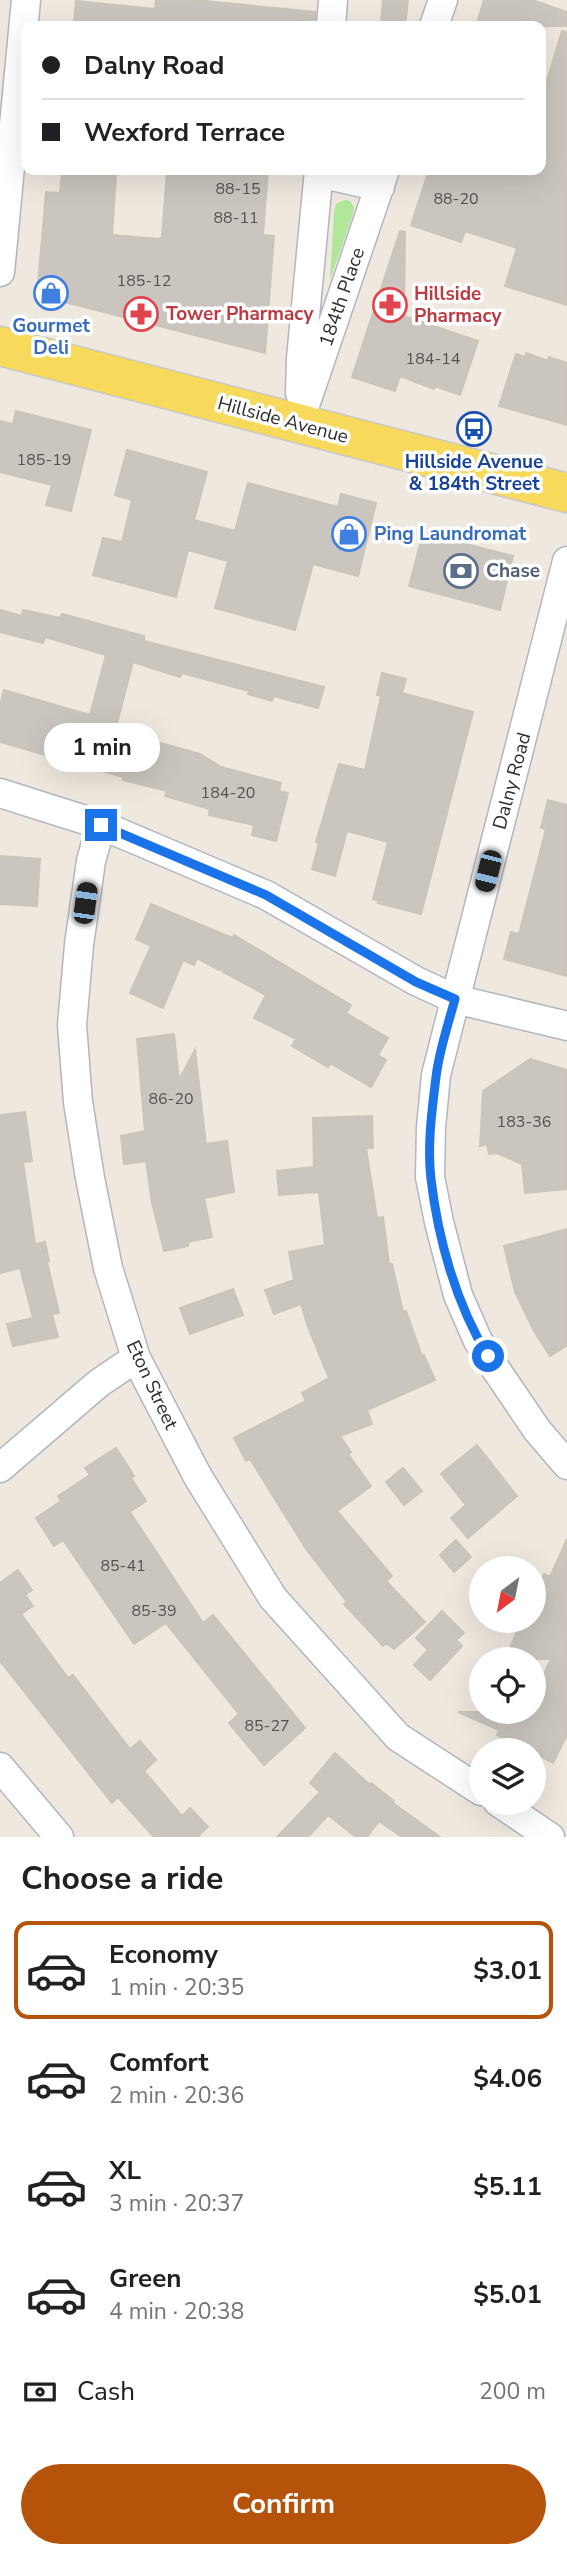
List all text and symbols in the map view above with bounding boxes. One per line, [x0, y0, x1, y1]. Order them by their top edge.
text: Dalny Road [84, 48, 224, 83]
text: Wexford Terrace [84, 115, 285, 150]
house number: 88-15 [215, 178, 261, 200]
house number: 88-20 [433, 188, 479, 210]
house number: 88-11 [213, 207, 259, 229]
street label: 184th Place [313, 244, 371, 350]
house number: 185-12 [117, 270, 171, 292]
shop icon: Gourmet Deli [32, 274, 70, 312]
place label: Hillside Pharmacy [414, 281, 503, 329]
pharmacy icon: Hillside Pharmacy [371, 286, 409, 324]
pharmacy icon: Tower Pharmacy [122, 295, 160, 333]
place label: Tower Pharmacy [166, 301, 314, 327]
place label: Gourmet Deli [12, 313, 90, 361]
house number: 184-14 [406, 348, 461, 370]
street label: Hillside Avenue [215, 390, 351, 450]
bus stop icon: Hillside Avenue & 184th Street [455, 410, 493, 448]
house number: 185-19 [17, 449, 71, 471]
place label: Hillside Avenue & 184th Street [405, 449, 543, 497]
shop icon: Ping Laundromat [330, 515, 368, 553]
place label: Ping Laundromat [374, 521, 527, 547]
bank icon: Chase [442, 552, 480, 590]
place label: Chase [486, 558, 540, 584]
callout: 1 min [43, 724, 159, 772]
street label: Dalny Road [487, 730, 537, 832]
text: 1 min [72, 732, 132, 763]
house number: 184-20 [201, 782, 255, 804]
route end [85, 809, 117, 841]
car [473, 848, 504, 894]
car [72, 881, 99, 925]
house number: 86-20 [148, 1088, 194, 1110]
house number: 183-36 [497, 1111, 551, 1133]
street label: Eton Street [120, 1336, 184, 1434]
route start [472, 1340, 504, 1372]
house number: 85-41 [100, 1555, 146, 1577]
north arrow [469, 1556, 546, 1633]
map controls [469, 1556, 546, 1815]
house number: 85-39 [131, 1600, 177, 1622]
button: locate [469, 1647, 546, 1724]
house number: 85-27 [244, 1715, 290, 1737]
button: layers [469, 1738, 546, 1815]
text: Choose a ride [21, 1857, 223, 1900]
text: Economy [109, 1937, 218, 1972]
icon: car [25, 1939, 88, 2002]
text: $3.01 [473, 1953, 542, 1988]
text: 1 min · 20:35 [109, 1972, 244, 2003]
text: Comfort [109, 2045, 209, 2080]
icon: car [25, 2047, 88, 2110]
text: $4.06 [473, 2061, 542, 2096]
text: 2 min · 20:36 [109, 2080, 244, 2111]
text: XL [109, 2153, 141, 2188]
icon: car [25, 2155, 88, 2218]
text: $5.11 [473, 2169, 542, 2204]
text: 3 min · 20:37 [109, 2188, 244, 2219]
text: Green [109, 2261, 182, 2296]
icon: car [25, 2263, 88, 2326]
text: $5.01 [473, 2277, 542, 2312]
text: 4 min · 20:38 [109, 2296, 244, 2327]
icon: cash [21, 2373, 59, 2411]
text: Cash [77, 2374, 135, 2409]
text: 200 m [479, 2376, 546, 2407]
button: Confirm [21, 2464, 546, 2544]

